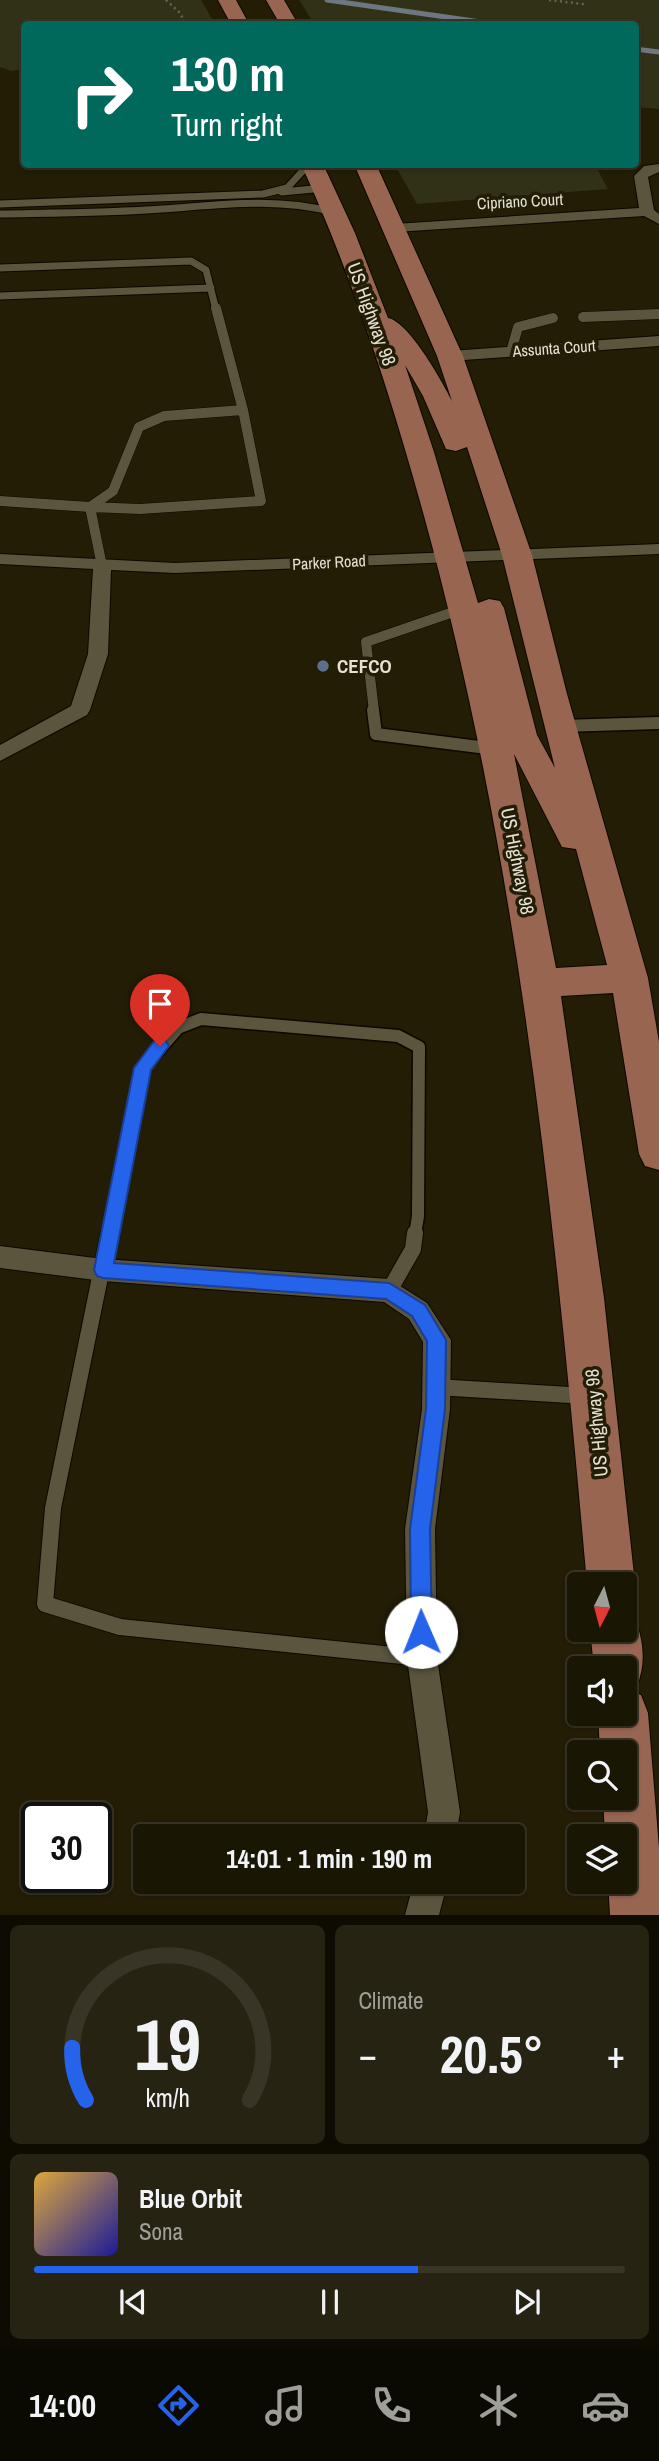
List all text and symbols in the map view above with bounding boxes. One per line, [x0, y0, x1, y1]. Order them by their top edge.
text: 130 m [171, 40, 285, 106]
icon: right [56, 49, 147, 140]
text: Turn right [171, 103, 283, 146]
street label: Cipriano Court [476, 188, 564, 214]
street label: US Highway 98 [341, 259, 403, 369]
street label: Assunta Court [511, 334, 597, 362]
street label: Parker Road [292, 549, 366, 575]
place label: CEFCO [337, 653, 392, 679]
marker: CEFCO [315, 658, 331, 674]
street label: US Highway 98 [495, 805, 541, 917]
pin [130, 974, 190, 1046]
icon: arrive [141, 985, 179, 1023]
street label: US Highway 98 [578, 1368, 614, 1478]
north arrow [567, 1572, 637, 1642]
map controls [567, 1572, 637, 1894]
position arrow [384, 1595, 458, 1669]
button: sound [567, 1656, 637, 1726]
button: search [567, 1740, 637, 1810]
speed limit sign: 30 [21, 1802, 112, 1893]
button: layers [567, 1824, 637, 1894]
text: 14:01 · 1 min · 190 m [226, 1841, 432, 1876]
text: Climate [359, 1985, 423, 2016]
text: 19 [134, 1996, 200, 2094]
text: 20.5° [440, 2019, 544, 2089]
text: − [359, 2029, 377, 2080]
text: + [607, 2029, 625, 2080]
text: km/h [145, 2081, 189, 2115]
text: Blue Orbit [139, 2181, 242, 2216]
text: Sona [139, 2216, 183, 2247]
icon: previous [114, 2283, 152, 2321]
icon: pause [311, 2283, 349, 2321]
icon: next [508, 2283, 546, 2321]
icon: directions [154, 2381, 203, 2430]
icon: music [261, 2381, 310, 2430]
icon: phone [367, 2381, 416, 2430]
icon: climate [474, 2381, 523, 2430]
icon: car [581, 2381, 630, 2430]
text: 14:00 [29, 2384, 96, 2427]

